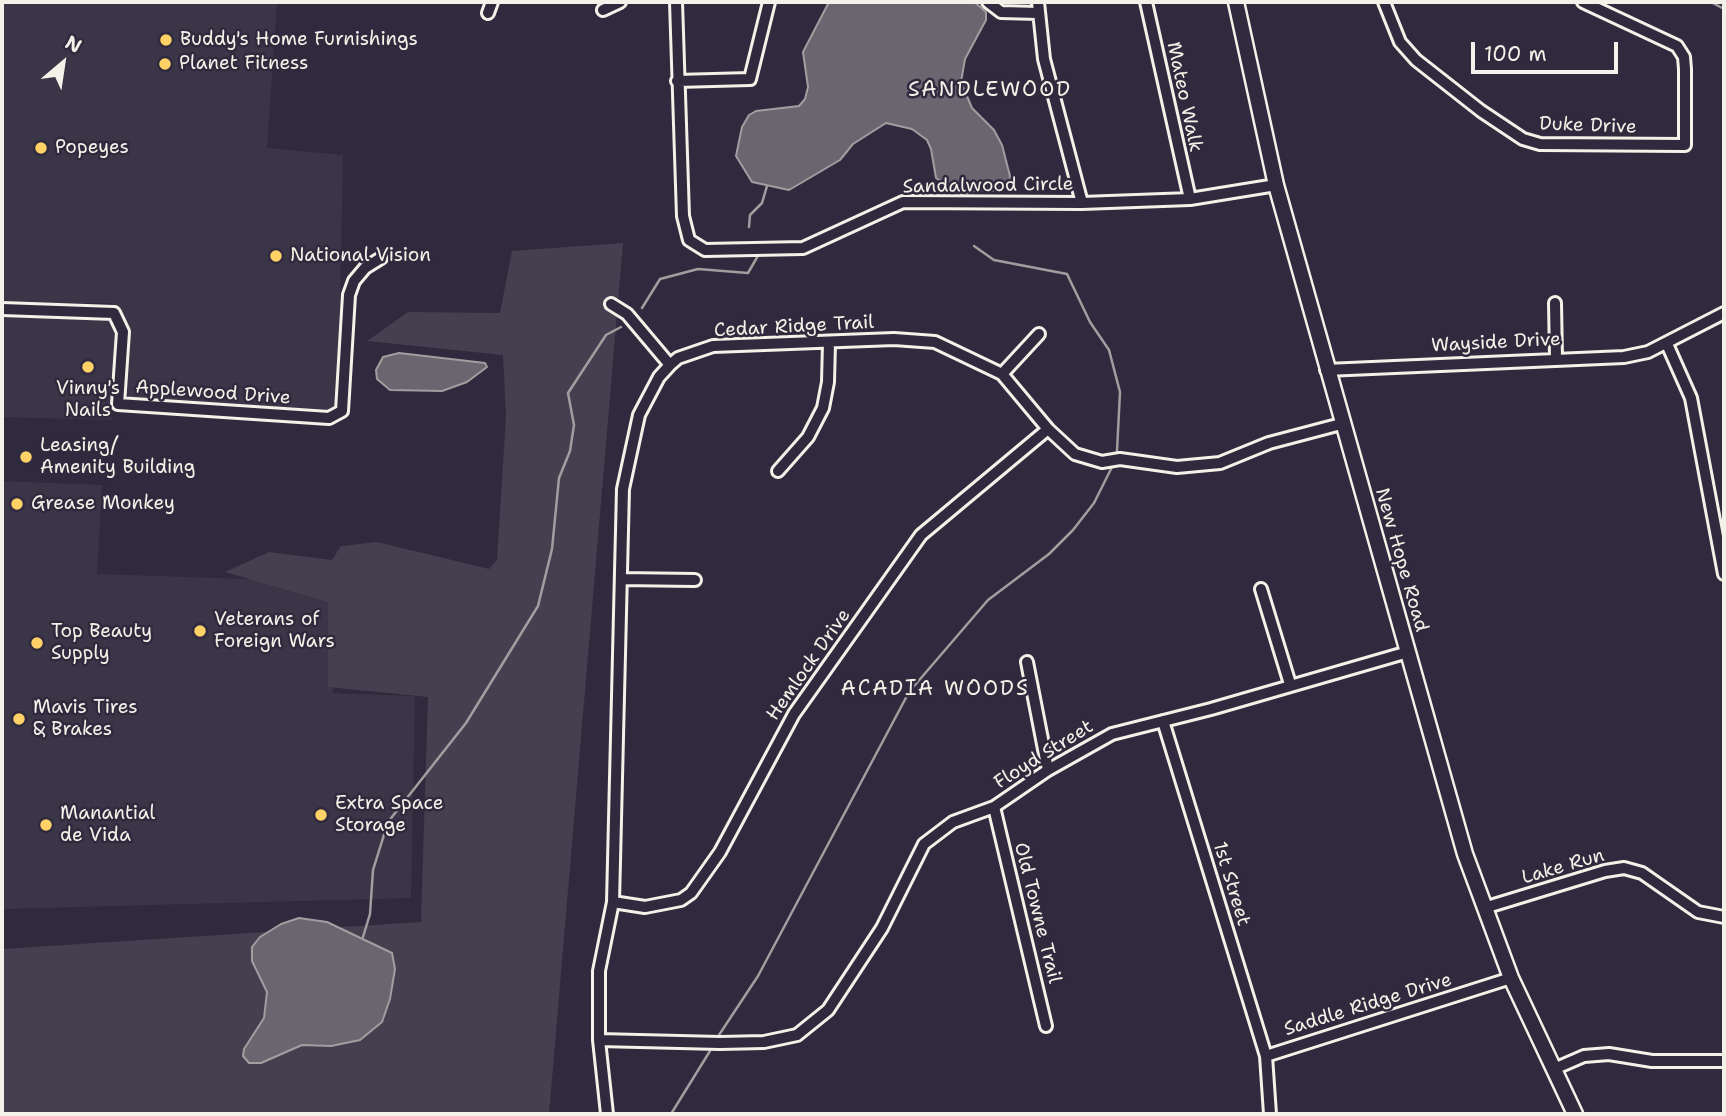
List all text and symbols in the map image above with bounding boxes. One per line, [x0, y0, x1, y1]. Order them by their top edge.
north arrow [28, 28, 98, 98]
scale bar [1474, 28, 1621, 72]
place label: Buddy's Home Furnishings [180, 29, 418, 51]
text: N [61, 30, 86, 59]
marker: Buddy's Home Furnishings [158, 32, 174, 48]
street label: Mateo Walk [1161, 40, 1207, 154]
text: 100 m [1484, 40, 1547, 68]
place label: Planet Fitness [179, 53, 308, 75]
marker: Planet Fitness [157, 56, 173, 72]
district label: SANDLEWOOD [909, 78, 1071, 104]
street label: Duke Drive [1539, 113, 1637, 139]
place label: Popeyes [55, 137, 129, 159]
marker: Popeyes [33, 140, 49, 156]
street label: Sandalwood Circle [902, 173, 1074, 199]
place label: National Vision [290, 245, 431, 267]
marker: National Vision [268, 248, 284, 264]
street label: Cedar Ridge Trail [713, 311, 875, 343]
street label: Wayside Drive [1431, 328, 1561, 358]
marker: Vinny's Nails [80, 359, 96, 375]
street label: Applewood Drive [135, 376, 291, 410]
place label: Vinny's Nails [56, 378, 120, 422]
place label: Leasing/ Amenity Building [40, 435, 195, 479]
marker: Leasing/ Amenity Building [18, 449, 34, 465]
street label: New Hope Road [1370, 485, 1432, 635]
place label: Grease Monkey [31, 493, 175, 515]
marker: Grease Monkey [9, 496, 25, 512]
street label: Hemlock Drive [762, 605, 856, 725]
place label: Veterans of Foreign Wars [214, 609, 335, 653]
place label: Top Beauty Supply [51, 621, 152, 665]
marker: Veterans of Foreign Wars [192, 623, 208, 639]
marker: Top Beauty Supply [29, 635, 45, 651]
district label: ACADIA WOODS [842, 677, 1028, 703]
place label: Mavis Tires & Brakes [33, 697, 138, 741]
marker: Mavis Tires & Brakes [11, 711, 27, 727]
street label: Floyd Street [990, 716, 1098, 794]
place label: Extra Space Storage [335, 793, 443, 837]
place label: Manantial de Vida [60, 803, 155, 847]
marker: Extra Space Storage [313, 807, 329, 823]
marker: Manantial de Vida [38, 817, 54, 833]
street label: 1st Street [1207, 839, 1255, 929]
street label: Old Towne Trail [1008, 840, 1066, 986]
street label: Lake Run [1519, 844, 1607, 890]
street label: Saddle Ridge Drive [1281, 969, 1455, 1041]

